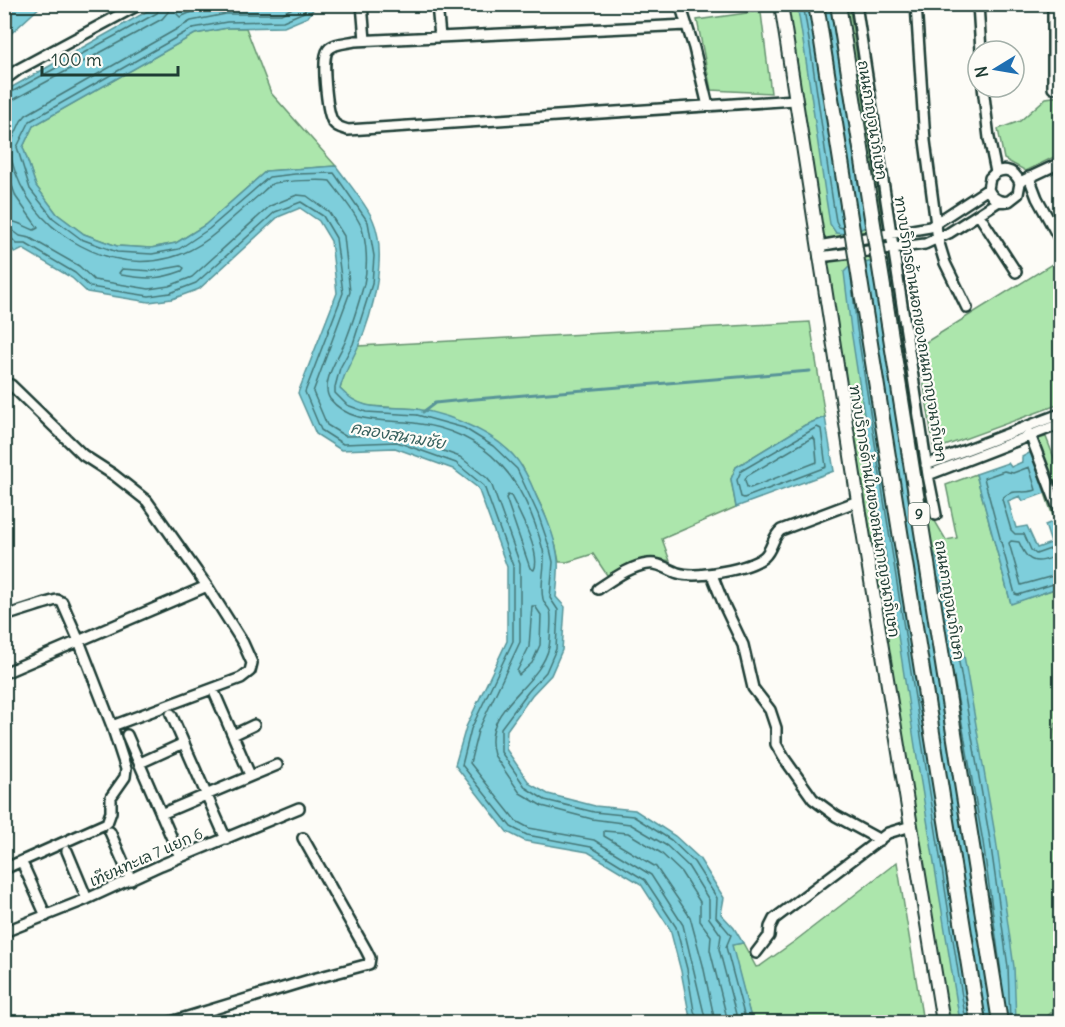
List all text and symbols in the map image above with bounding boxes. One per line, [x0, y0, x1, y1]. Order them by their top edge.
scale bar [42, 39, 178, 77]
north arrow [966, 39, 1026, 99]
text: 100 m [51, 48, 102, 71]
street label: ถนนกาญจนาภิเษก [854, 59, 892, 181]
text: N [970, 65, 992, 79]
street label: ทางบริการด้านนอกของถนนกาญจนาภิเษก [891, 195, 951, 463]
street label: ทางบริการด้านในของถนนกาญจนาภิเษก [846, 383, 904, 639]
water label: คลองสนามชัย [349, 417, 448, 453]
road number: 9 [908, 503, 930, 525]
street label: ถนนกาญจนาภิเษก [931, 539, 969, 661]
street label: เทียนทะเล 7 แยก 6 [86, 823, 206, 891]

